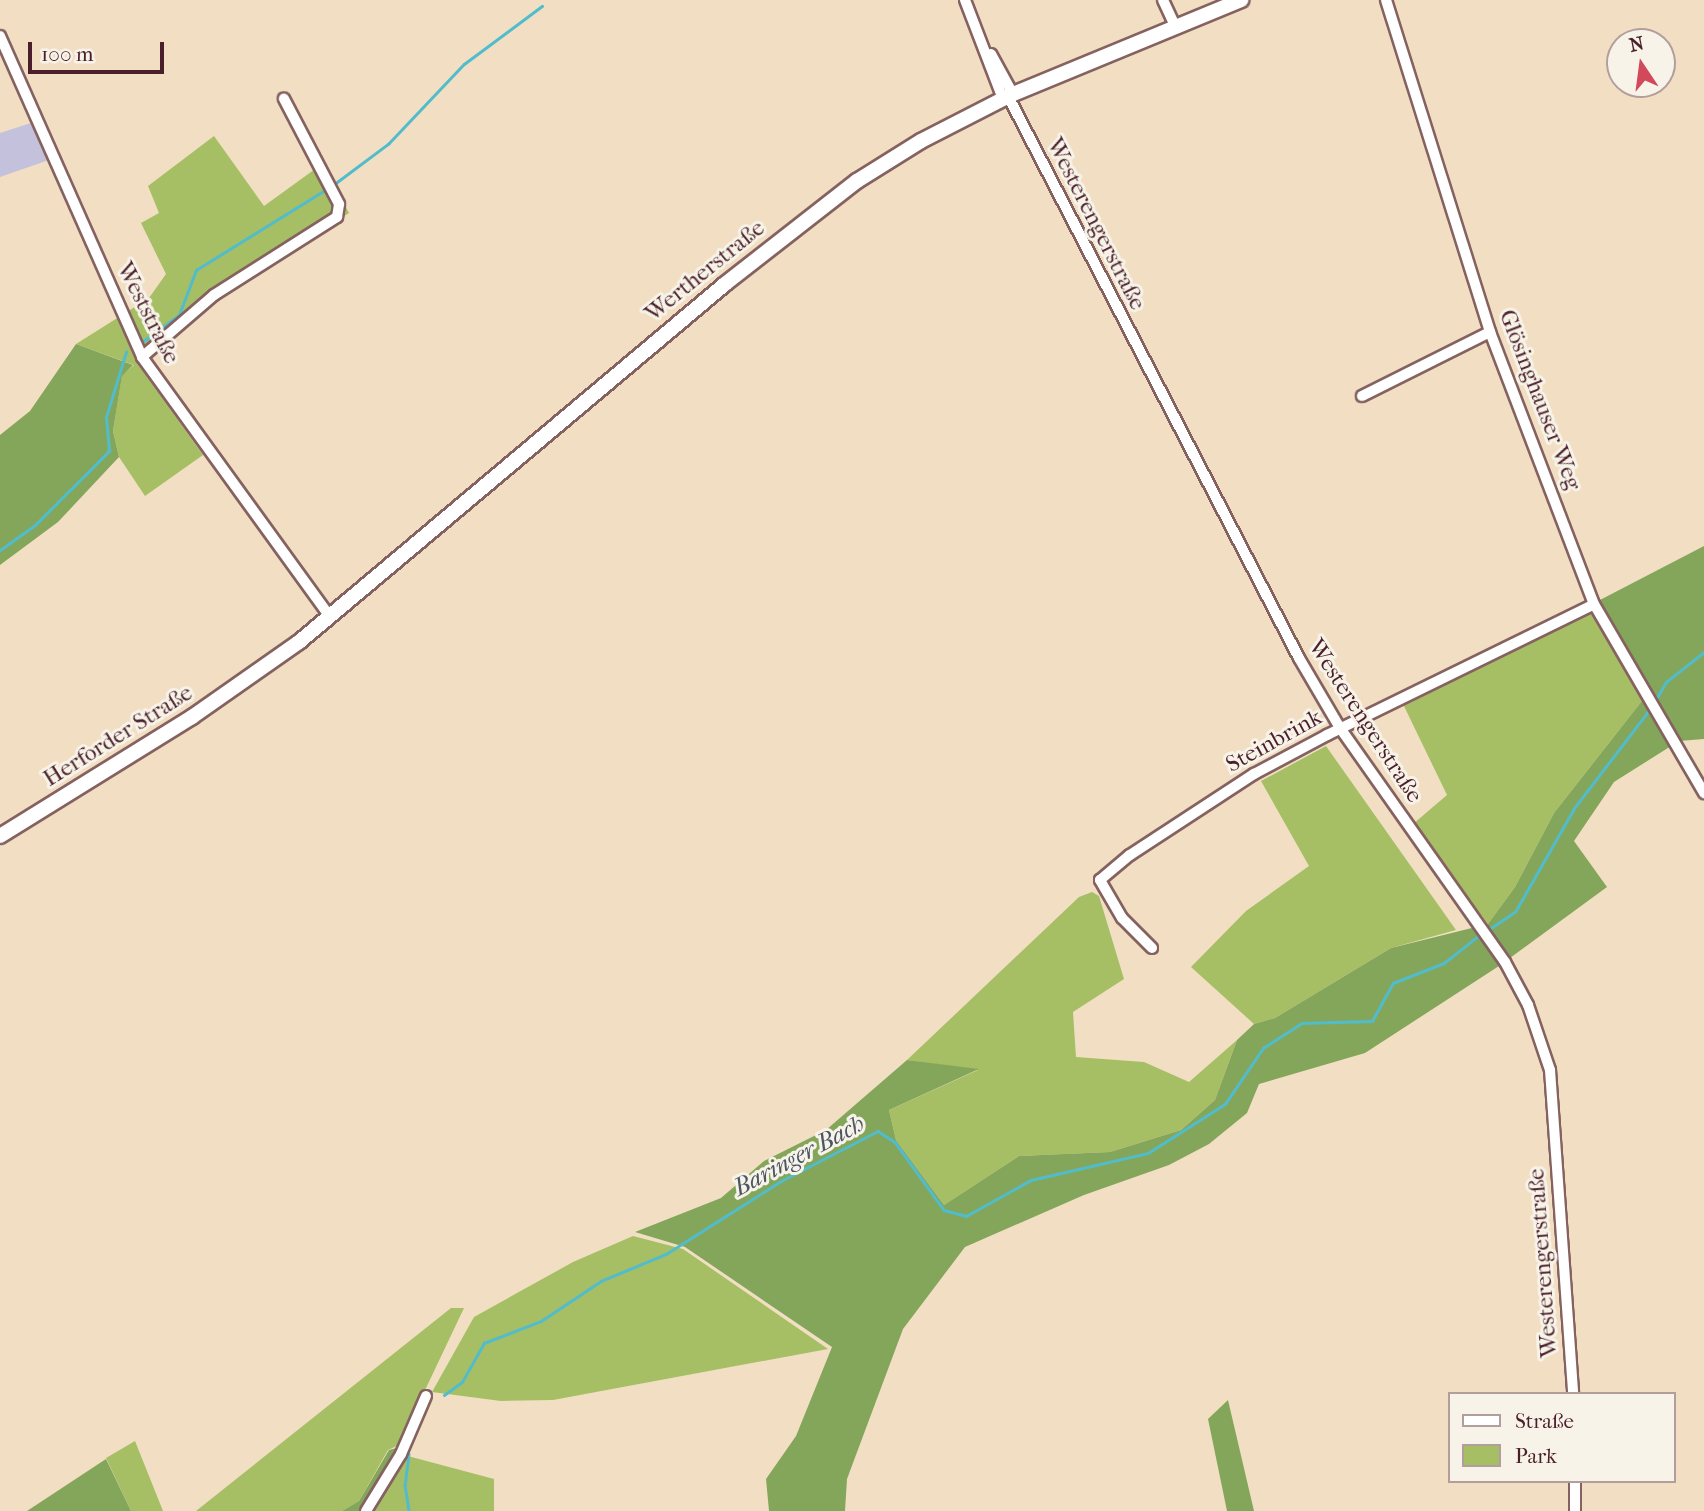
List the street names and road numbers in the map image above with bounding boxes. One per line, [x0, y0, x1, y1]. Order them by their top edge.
street label: Westerengerstraße [1041, 133, 1151, 315]
street label: Wertherstraße [640, 214, 770, 328]
street label: Weststraße [111, 258, 185, 368]
street label: Glösinghauser Weg [1493, 306, 1587, 494]
street label: Westerengerstraße [1302, 634, 1428, 808]
street label: Herforder Straße [38, 679, 198, 793]
street label: Steinbrink [1221, 703, 1327, 779]
street label: Westerengerstraße [1523, 1168, 1563, 1358]

